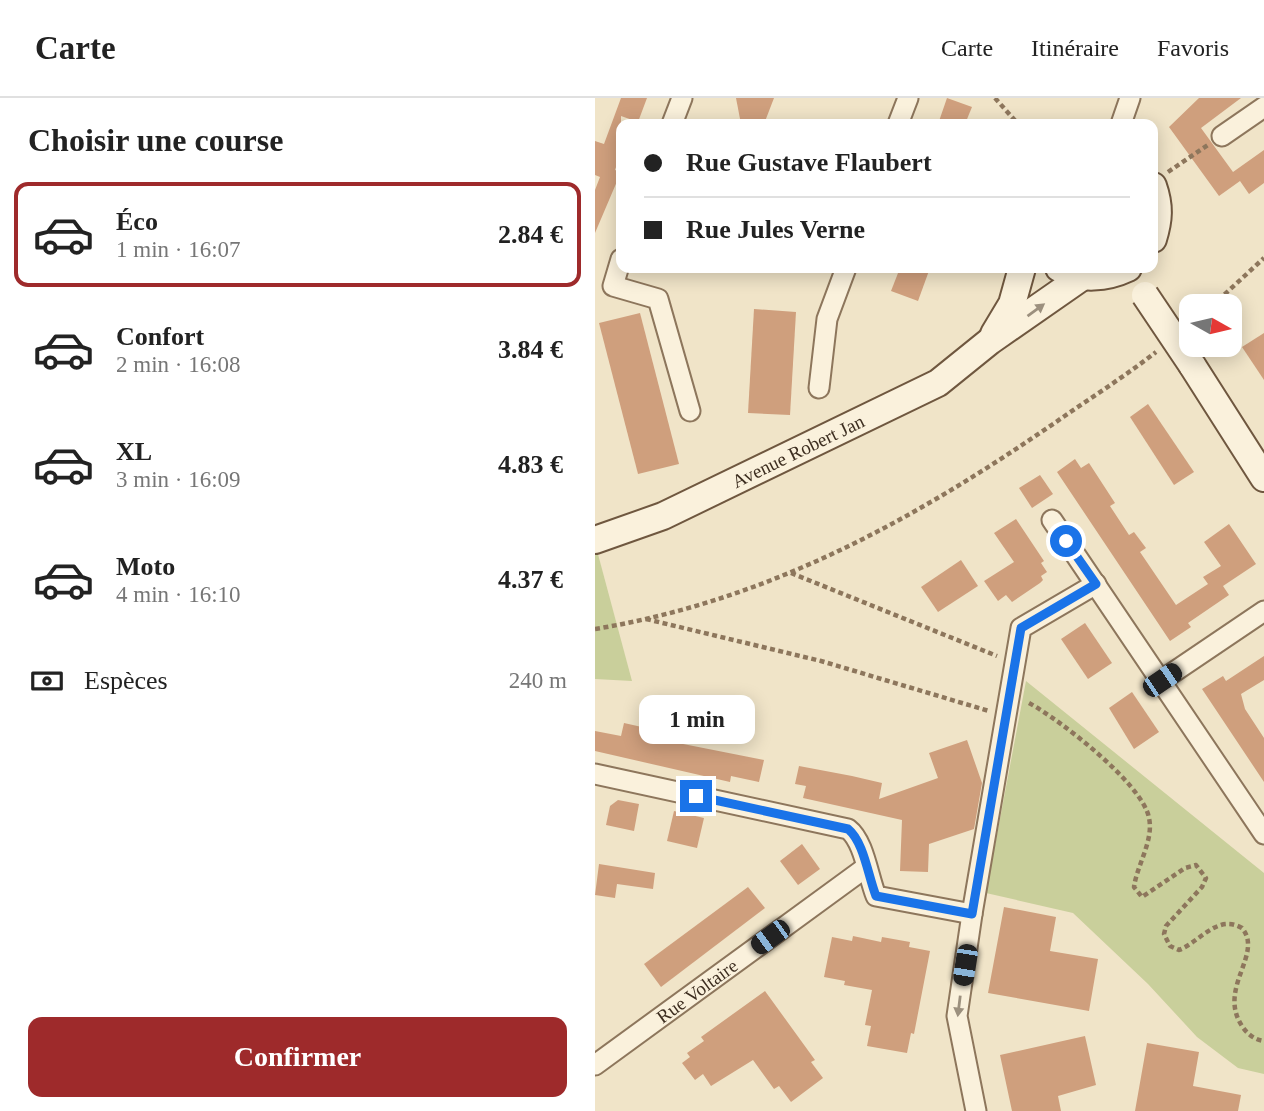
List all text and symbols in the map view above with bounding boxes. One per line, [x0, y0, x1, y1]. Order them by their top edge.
text: Carte [35, 30, 116, 66]
text: Carte [941, 35, 993, 61]
text: Itinéraire [1031, 35, 1119, 61]
text: Favoris [1157, 35, 1229, 61]
text: Choisir une course [28, 122, 283, 158]
text: Rue Gustave Flaubert [686, 148, 932, 177]
icon: car [32, 203, 95, 266]
text: Éco [116, 207, 158, 236]
text: Rue Jules Verne [686, 215, 865, 244]
text: 2.84 € [498, 220, 563, 249]
text: 1 min · 16:07 [116, 237, 241, 262]
north arrow [1179, 294, 1243, 357]
map controls [1179, 294, 1242, 357]
one-way arrow [1027, 303, 1045, 317]
icon: car [32, 318, 95, 381]
text: Confort [116, 322, 204, 351]
text: 3.84 € [498, 335, 563, 364]
text: 2 min · 16:08 [116, 352, 241, 377]
street label: Avenue Robert Jan [728, 410, 868, 492]
icon: car [32, 433, 95, 496]
text: XL [116, 437, 152, 466]
text: 4.83 € [498, 450, 563, 479]
text: 3 min · 16:09 [116, 467, 241, 492]
route start [1050, 525, 1082, 557]
icon: car [32, 548, 95, 611]
text: Moto [116, 552, 175, 581]
text: 4.37 € [498, 565, 563, 594]
text: 4 min · 16:10 [116, 582, 241, 607]
car [1139, 660, 1186, 700]
icon: cash [28, 662, 66, 700]
text: Espèces [84, 666, 168, 695]
text: 240 m [509, 668, 567, 693]
callout: 1 min [638, 694, 754, 744]
text: 1 min [669, 707, 725, 732]
route end [680, 780, 712, 812]
car [747, 916, 794, 958]
car [952, 943, 979, 987]
street label: Rue Voltaire [652, 954, 741, 1027]
one-way arrow [953, 995, 964, 1017]
button: Confirmer [28, 1017, 567, 1097]

